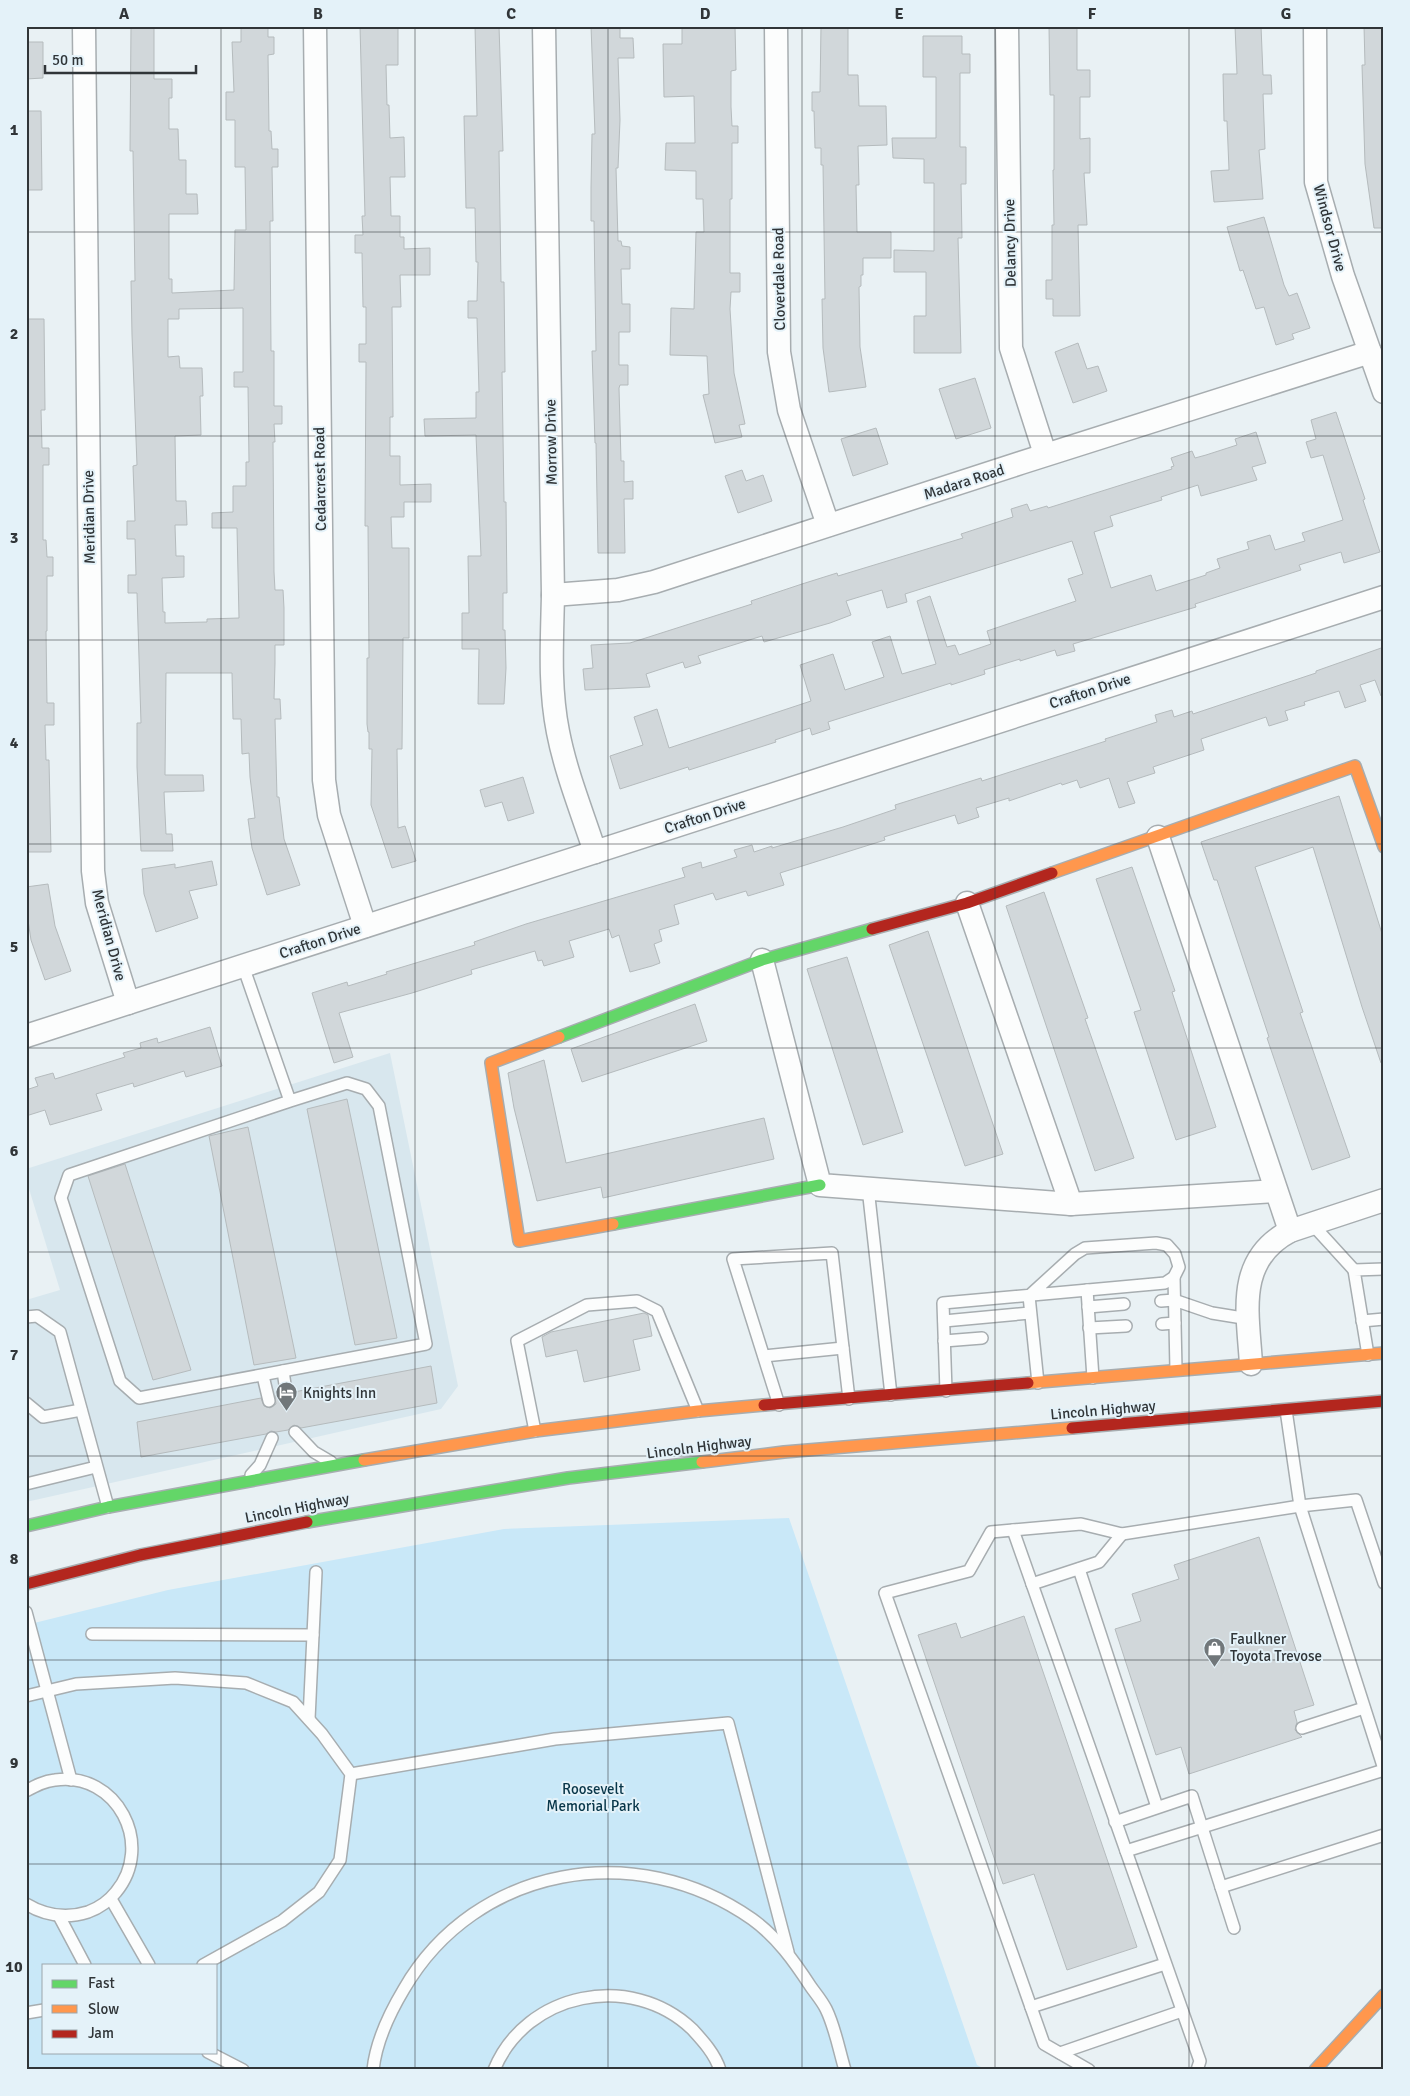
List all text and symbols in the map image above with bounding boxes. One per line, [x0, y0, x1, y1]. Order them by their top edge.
text: A [119, 4, 130, 24]
text: B [313, 4, 323, 24]
text: C [506, 4, 516, 24]
text: D [700, 4, 711, 24]
text: E [894, 4, 904, 24]
text: F [1088, 4, 1097, 24]
text: G [1281, 4, 1291, 24]
scale bar [45, 42, 196, 74]
text: 50 m [52, 51, 83, 69]
text: 1 [10, 120, 19, 140]
street label: Windsor Drive [1310, 182, 1350, 274]
street label: Delancy Drive [1000, 199, 1020, 287]
street label: Cloverdale Road [769, 227, 789, 331]
text: 2 [10, 324, 18, 344]
street label: Morrow Drive [541, 399, 561, 485]
street label: Cedarcrest Road [310, 427, 330, 531]
street label: Madara Road [921, 461, 1007, 503]
street label: Meridian Drive [79, 470, 99, 564]
text: 3 [10, 528, 18, 548]
street label: Crafton Drive [1047, 669, 1133, 713]
text: 4 [10, 733, 19, 753]
street label: Crafton Drive [662, 794, 748, 838]
street label: Meridian Drive [88, 887, 130, 983]
street label: Crafton Drive [277, 919, 363, 963]
text: 5 [10, 937, 18, 957]
text: 6 [10, 1141, 19, 1161]
text: 7 [10, 1345, 19, 1365]
hotel icon: Knights Inn [275, 1381, 299, 1412]
place label: Knights Inn [303, 1384, 376, 1402]
street label: Lincoln Highway [1050, 1396, 1156, 1424]
street label: Lincoln Highway [645, 1432, 753, 1462]
street label: Lincoln Highway [243, 1489, 351, 1527]
text: 8 [10, 1549, 19, 1569]
place label: Faulkner Toyota Trevose [1230, 1630, 1322, 1665]
shop icon: Faulkner Toyota Trevose [1202, 1636, 1226, 1667]
text: 9 [10, 1753, 19, 1773]
park label: Roosevelt Memorial Park [546, 1780, 640, 1815]
text: 10 [5, 1957, 23, 1977]
legend [42, 1964, 218, 2054]
text: Fast [88, 1974, 115, 1992]
text: Slow [88, 2000, 119, 2018]
text: Jam [88, 2024, 114, 2042]

